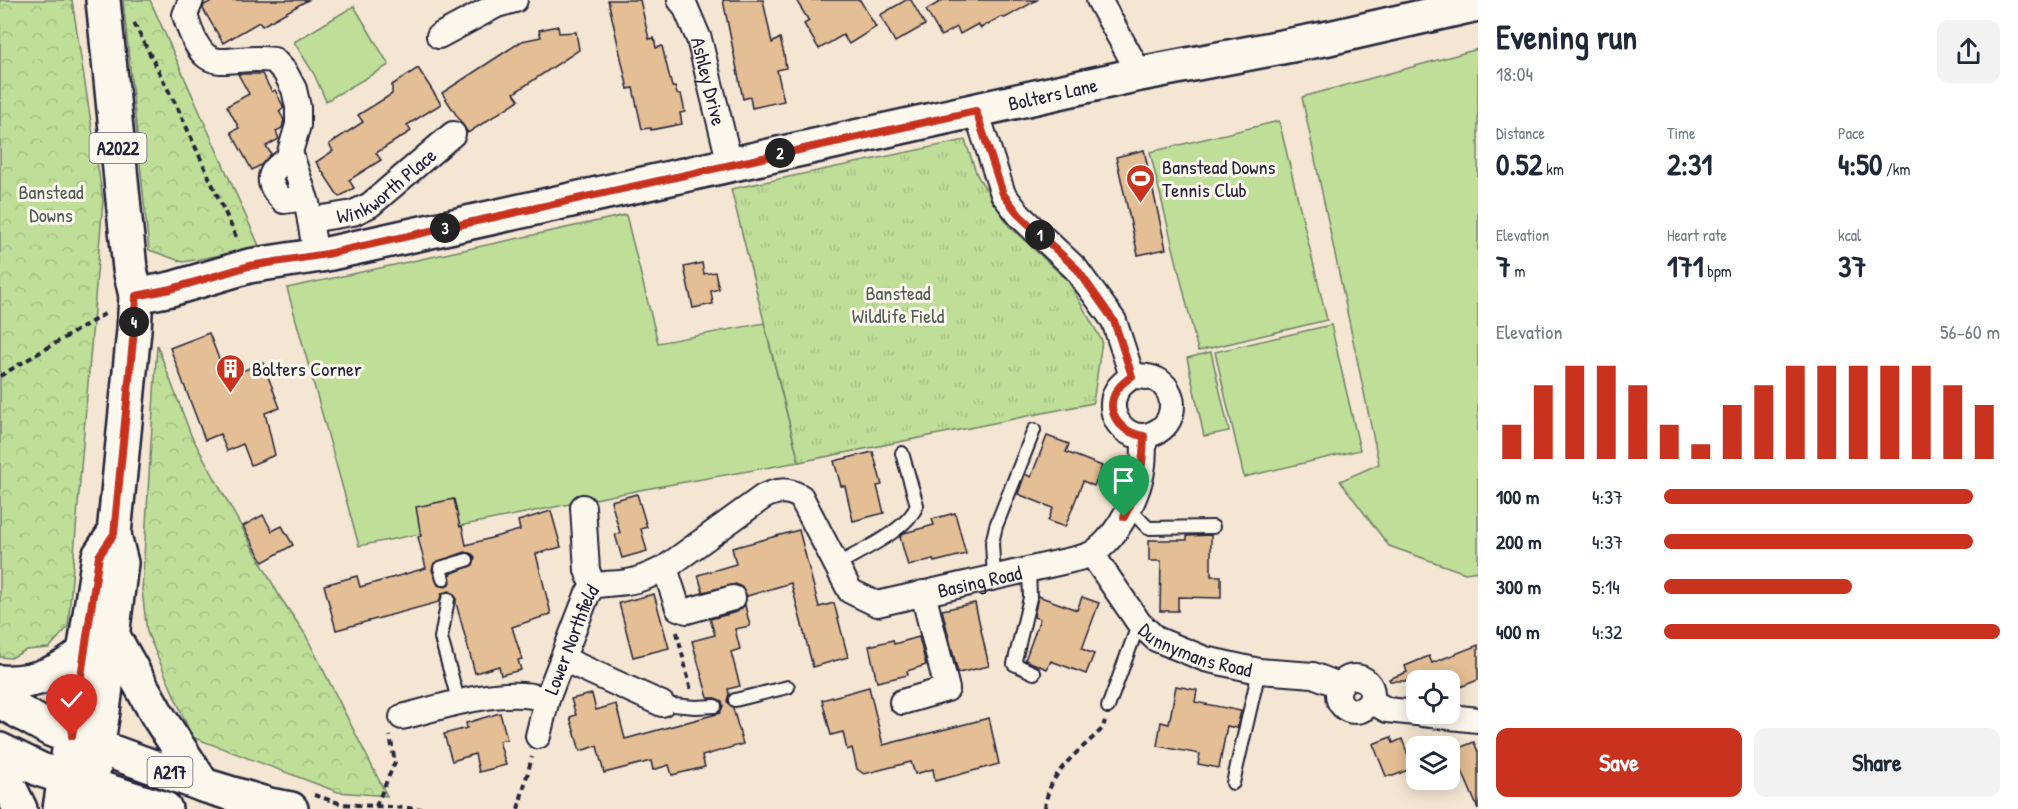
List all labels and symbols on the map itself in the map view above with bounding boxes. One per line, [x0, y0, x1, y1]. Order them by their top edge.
street label: Ashley Drive [686, 34, 733, 128]
street label: Bolters Lane [1005, 70, 1100, 116]
road number: A2022 [90, 133, 146, 163]
pin: 2 [765, 138, 795, 168]
street label: Winkworth Place [335, 141, 441, 229]
place label: Banstead Downs Tennis Club [1162, 153, 1276, 203]
sports icon: Banstead Downs Tennis Club [1125, 162, 1157, 204]
park label: Banstead Downs [18, 178, 84, 228]
pin: 3 [430, 213, 460, 243]
pin: 1 [1025, 220, 1055, 250]
park label: Banstead Wildlife Field [852, 279, 944, 329]
pin: 4 [119, 307, 149, 337]
building icon: Bolters Corner [215, 352, 247, 394]
place label: Bolters Corner [252, 355, 362, 382]
pin [1098, 455, 1149, 517]
street label: Basing Road [935, 558, 1024, 603]
street label: Lower Northfield [537, 579, 604, 698]
street label: Dunnymans Road [1133, 616, 1255, 683]
pin [46, 674, 97, 736]
road number: A217 [148, 757, 192, 787]

